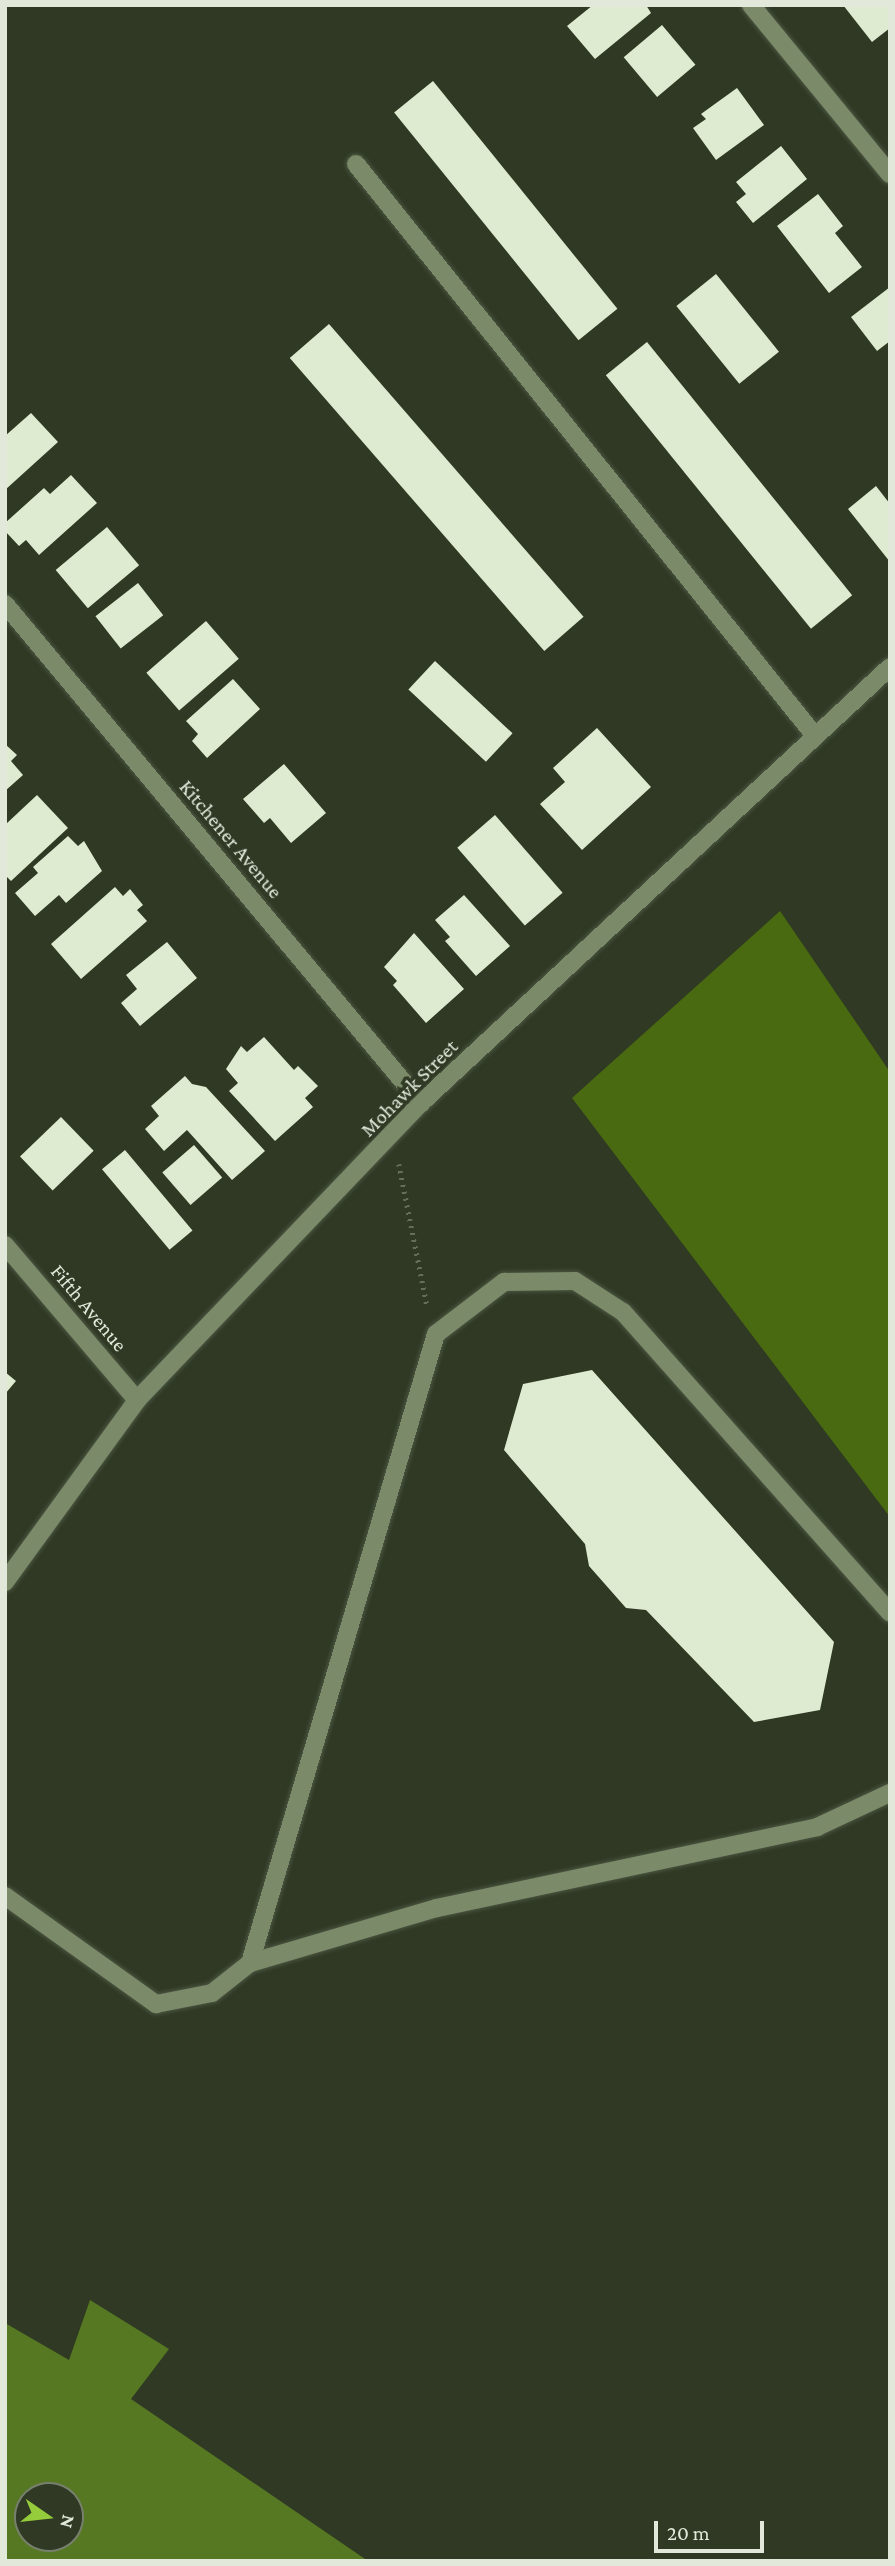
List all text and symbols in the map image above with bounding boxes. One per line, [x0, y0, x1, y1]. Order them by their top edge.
street label: Kitchener Avenue [174, 775, 288, 903]
street label: Mohawk Street [355, 1034, 463, 1142]
street label: Fifth Avenue [45, 1259, 133, 1357]
north arrow [14, 2482, 84, 2552]
scale bar [657, 2506, 767, 2550]
text: N [56, 2513, 80, 2531]
text: 20 m [667, 2521, 710, 2545]

